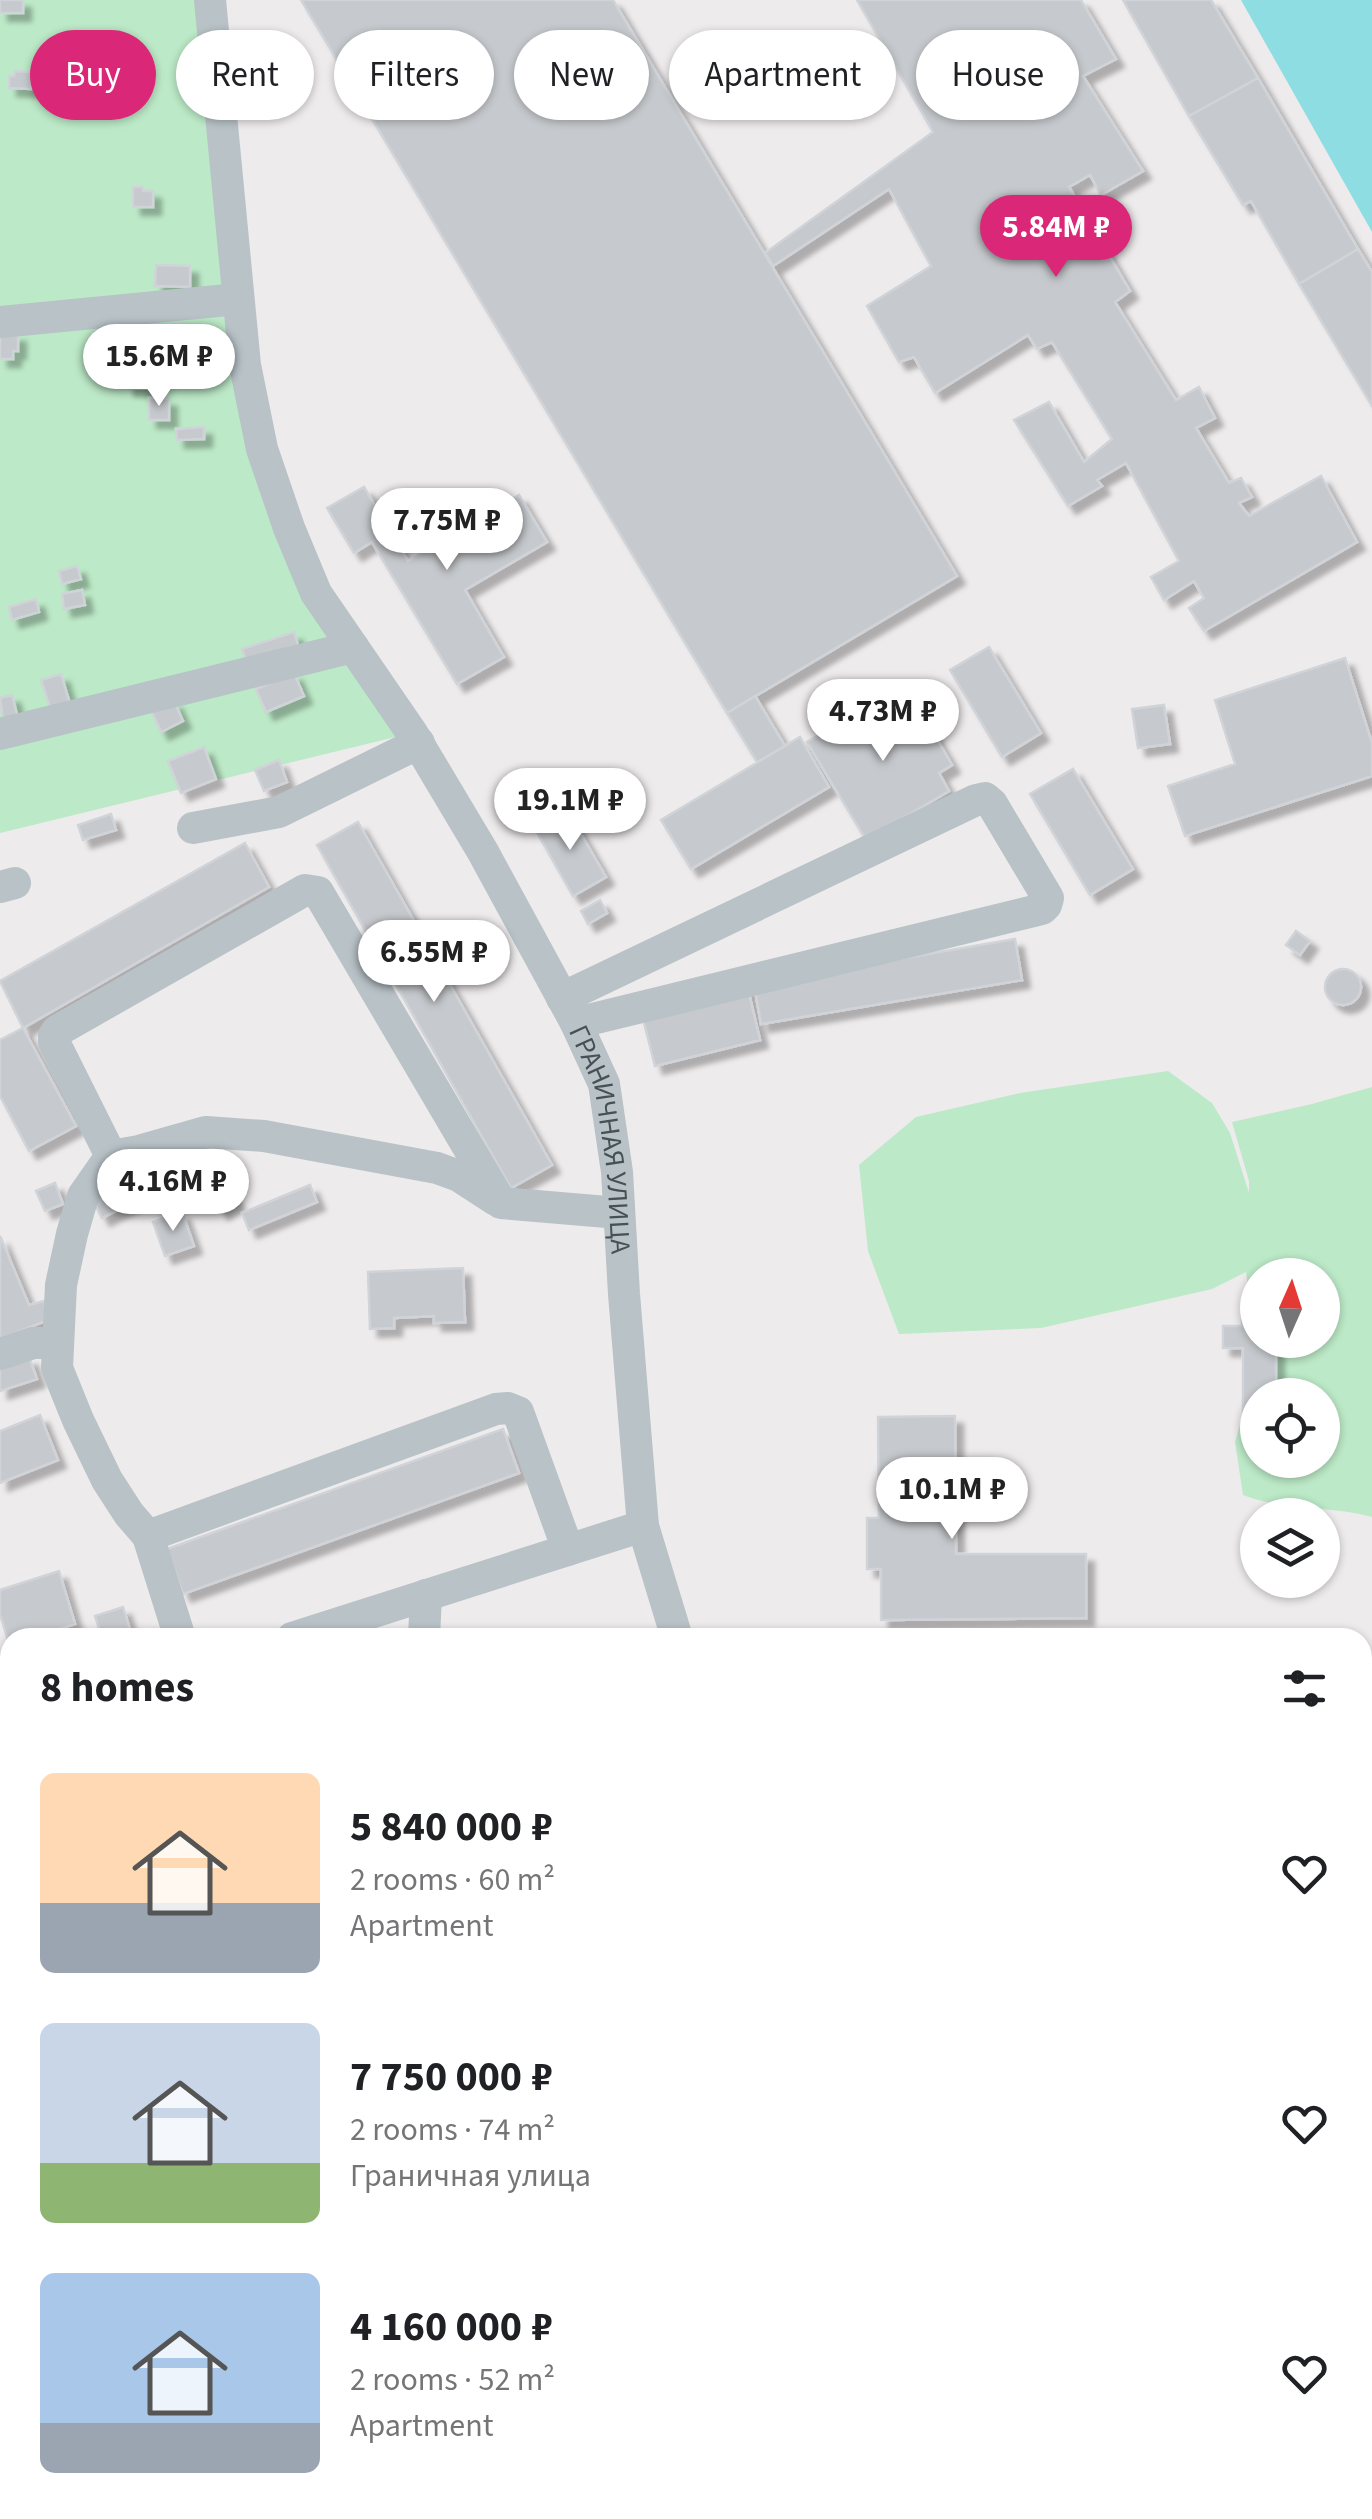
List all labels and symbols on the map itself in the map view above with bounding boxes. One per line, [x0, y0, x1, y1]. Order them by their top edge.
pin: 5.84M ₽ [964, 195, 1148, 280]
pin: 15.6M ₽ [67, 324, 251, 409]
pin: 7.75M ₽ [355, 488, 539, 573]
pin: 4.73M ₽ [791, 679, 975, 764]
pin: 19.1M ₽ [478, 768, 662, 853]
pin: 6.55M ₽ [342, 920, 526, 1005]
street label: ГРАНИЧНАЯ УЛИЦА [558, 1018, 641, 1256]
pin: 4.16M ₽ [81, 1149, 265, 1234]
north arrow [1240, 1258, 1340, 1358]
pin: 10.1M ₽ [860, 1457, 1044, 1542]

